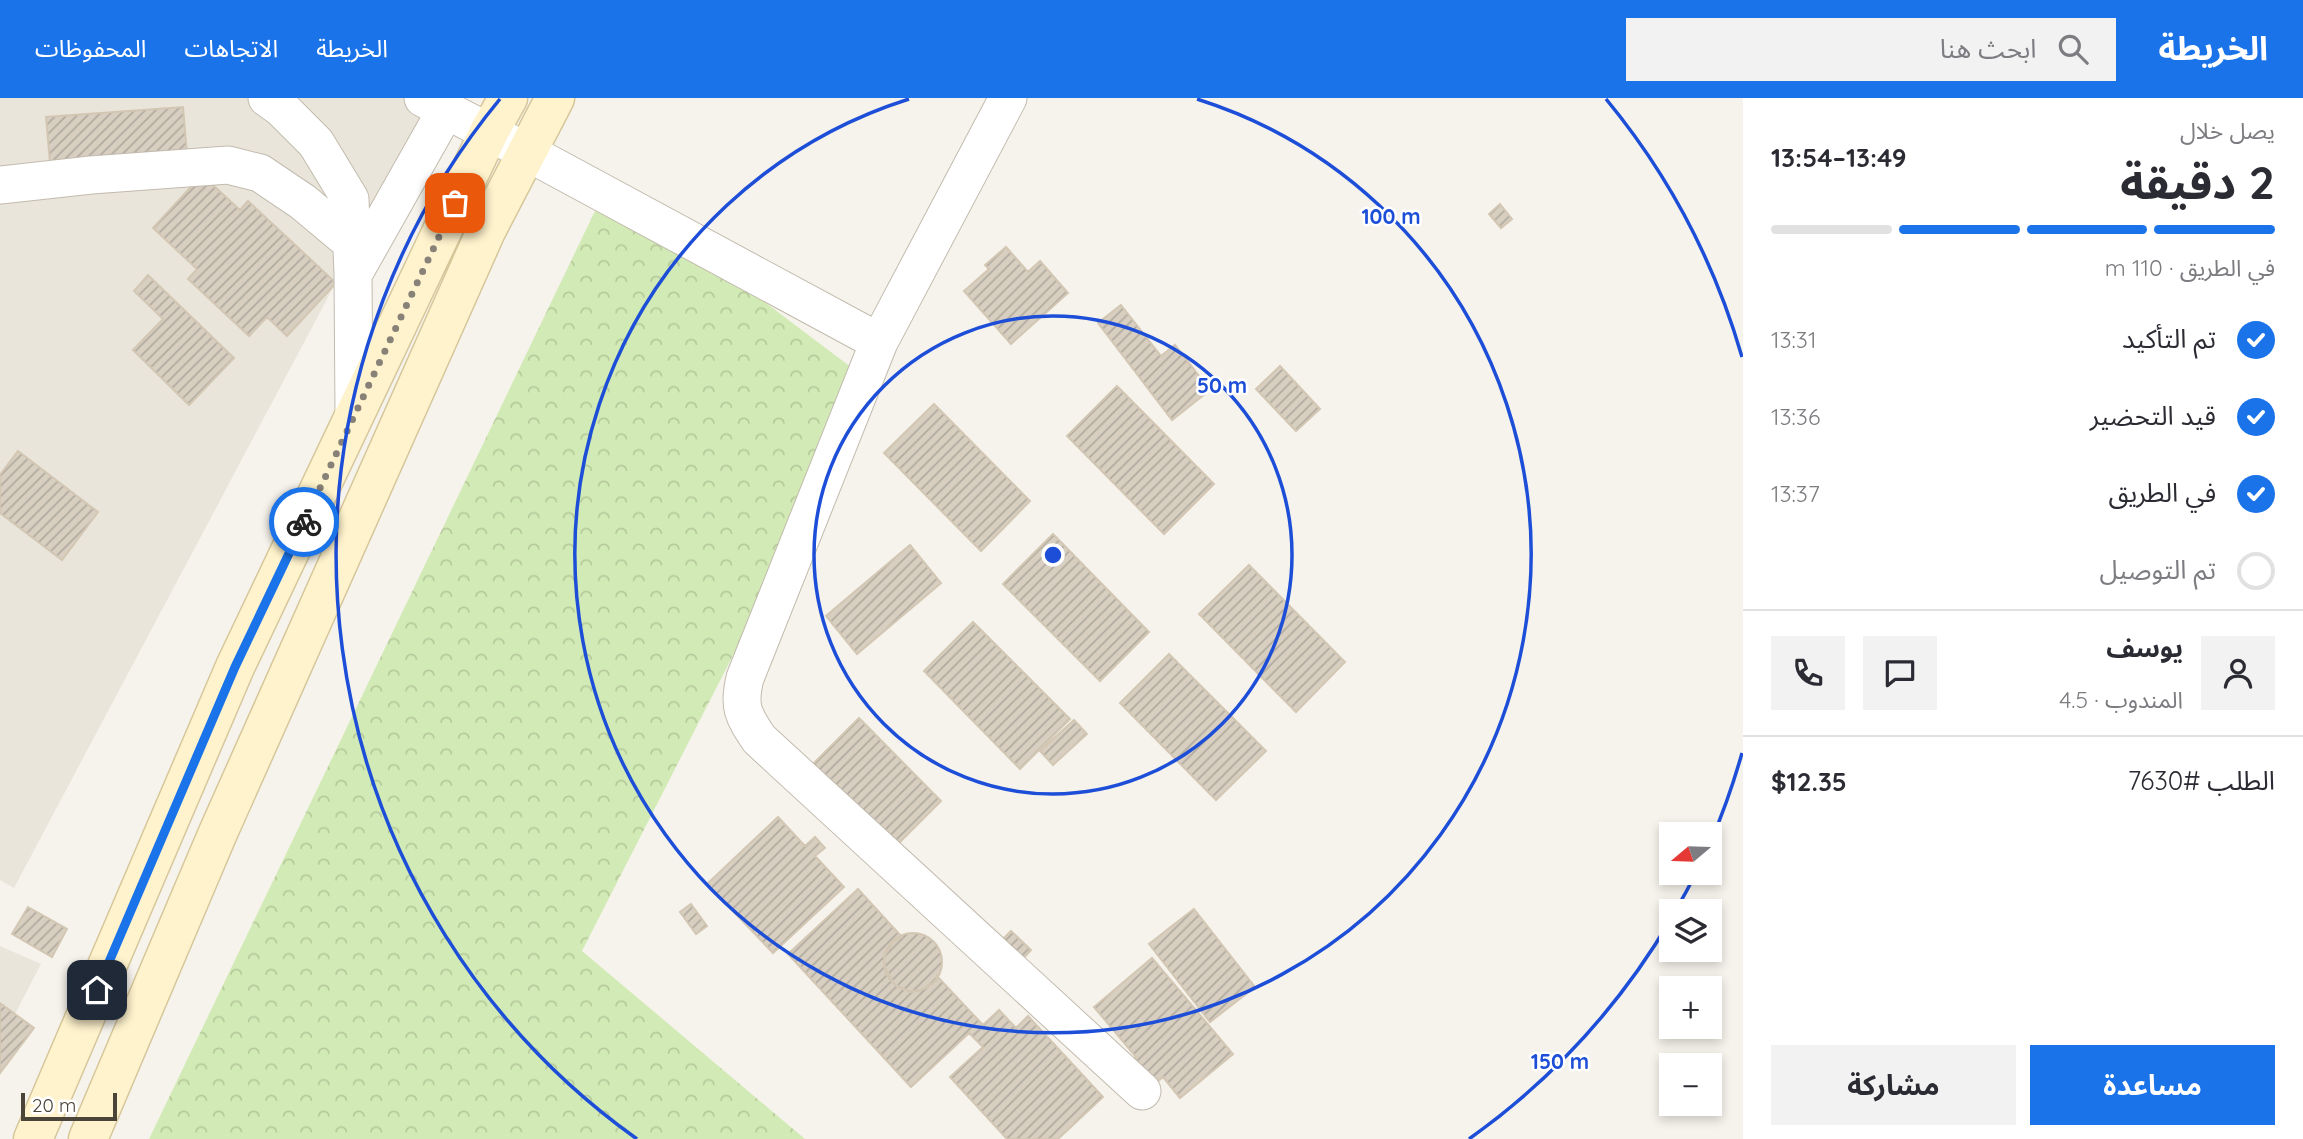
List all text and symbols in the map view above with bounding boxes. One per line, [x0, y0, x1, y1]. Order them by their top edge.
search box [1626, 18, 2116, 81]
text: الخريطة [2158, 27, 2268, 68]
icon: search [2054, 30, 2092, 68]
text: ابحث هنا [1940, 32, 2036, 65]
text: المحفوظات [35, 33, 146, 63]
text: الاتجاهات [184, 33, 278, 63]
text: الخريطة [316, 33, 388, 63]
text: يصل خلال [2180, 116, 2275, 145]
text: 13:49–13:54 [1771, 141, 1907, 174]
text: 2 دقيقة [2120, 153, 2275, 211]
pin [425, 173, 485, 233]
icon: bag [436, 184, 474, 222]
text: 100 m [1361, 203, 1421, 229]
text: في الطريق · 110 m [2105, 253, 2275, 282]
icon: check [2237, 321, 2275, 359]
text: تم التأكيد [2122, 322, 2216, 355]
text: 13:31 [1771, 325, 1816, 354]
text: 50 m [1197, 372, 1247, 398]
icon: check [2237, 398, 2275, 436]
text: قيد التحضير [2090, 399, 2216, 432]
text: 13:36 [1771, 402, 1820, 431]
icon: check [2237, 475, 2275, 513]
text: في الطريق [2108, 476, 2216, 509]
text: 13:37 [1771, 479, 1820, 508]
courier [269, 487, 339, 557]
icon: bike [285, 503, 323, 541]
centre of rings [1041, 543, 1065, 567]
text: تم التوصيل [2099, 553, 2216, 586]
text: يوسف [2106, 631, 2183, 664]
button: phone [1771, 636, 1845, 710]
button: chat [1863, 636, 1937, 710]
button: person [2201, 636, 2275, 710]
text: المندوب · 4.5 [2059, 685, 2183, 714]
text: الطلب #7630 [2128, 764, 2275, 797]
text: $12.35 [1771, 765, 1847, 798]
north arrow [1659, 822, 1722, 886]
map controls [1659, 822, 1722, 1116]
button: layers [1659, 899, 1722, 962]
pin [67, 960, 127, 1020]
icon: home [78, 971, 116, 1009]
button: + [1659, 976, 1722, 1039]
button: مشاركة [1771, 1045, 2016, 1125]
button: مساعدة [2030, 1045, 2275, 1125]
text: 150 m [1531, 1048, 1589, 1074]
button: − [1659, 1053, 1722, 1116]
scale bar [21, 1090, 117, 1122]
text: 20 m [32, 1093, 76, 1117]

